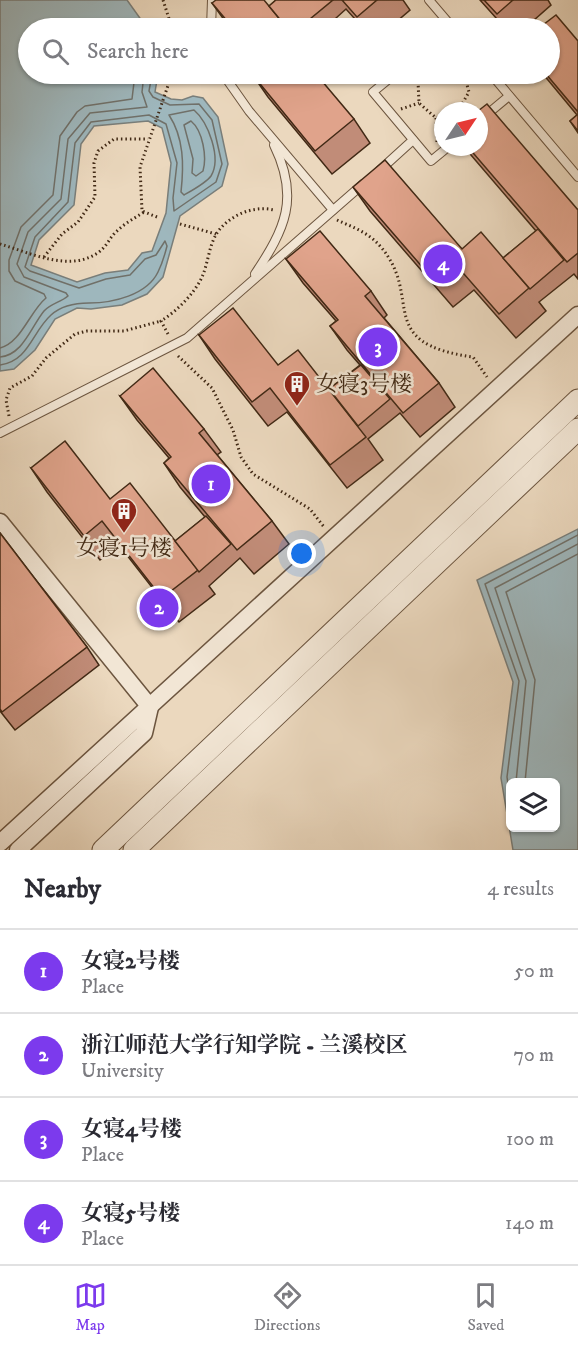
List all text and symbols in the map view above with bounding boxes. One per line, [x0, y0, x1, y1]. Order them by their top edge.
search box [18, 18, 560, 84]
icon: search [39, 35, 72, 68]
text: Search here [87, 38, 189, 65]
north arrow [434, 102, 488, 156]
pin: 4 [424, 242, 462, 286]
pin: 3 [358, 324, 398, 370]
building icon: 女寝3号楼 [282, 369, 312, 407]
place label: 女寝3号楼 [316, 371, 412, 398]
pin: 1 [192, 462, 230, 506]
building icon: 女寝1号楼 [109, 496, 139, 534]
place label: 女寝1号楼 [76, 535, 172, 562]
your location [287, 539, 316, 568]
pin: 2 [140, 586, 178, 630]
map controls [506, 778, 560, 832]
button: layers [506, 778, 560, 832]
text: Nearby [24, 873, 101, 906]
text: 4 results [487, 877, 554, 902]
text: 女寝2号楼 [81, 948, 180, 975]
text: 1 [40, 959, 47, 984]
text: 50 m [514, 959, 554, 984]
text: Place [81, 975, 124, 1000]
text: 浙江师范大学行知学院 - 兰溪校区 [81, 1032, 407, 1059]
text: 2 [39, 1043, 48, 1068]
text: 70 m [513, 1043, 554, 1068]
text: University [81, 1059, 164, 1084]
text: 女寝4号楼 [81, 1116, 182, 1143]
text: 3 [40, 1127, 47, 1152]
text: 100 m [506, 1127, 554, 1152]
text: Place [81, 1143, 124, 1168]
text: 女寝5号楼 [81, 1200, 180, 1227]
text: 4 [38, 1211, 49, 1236]
text: 140 m [505, 1211, 554, 1236]
text: Place [81, 1227, 124, 1252]
tab: Map [74, 1279, 107, 1335]
tab: Directions [254, 1279, 320, 1335]
tab: Saved [468, 1279, 504, 1335]

